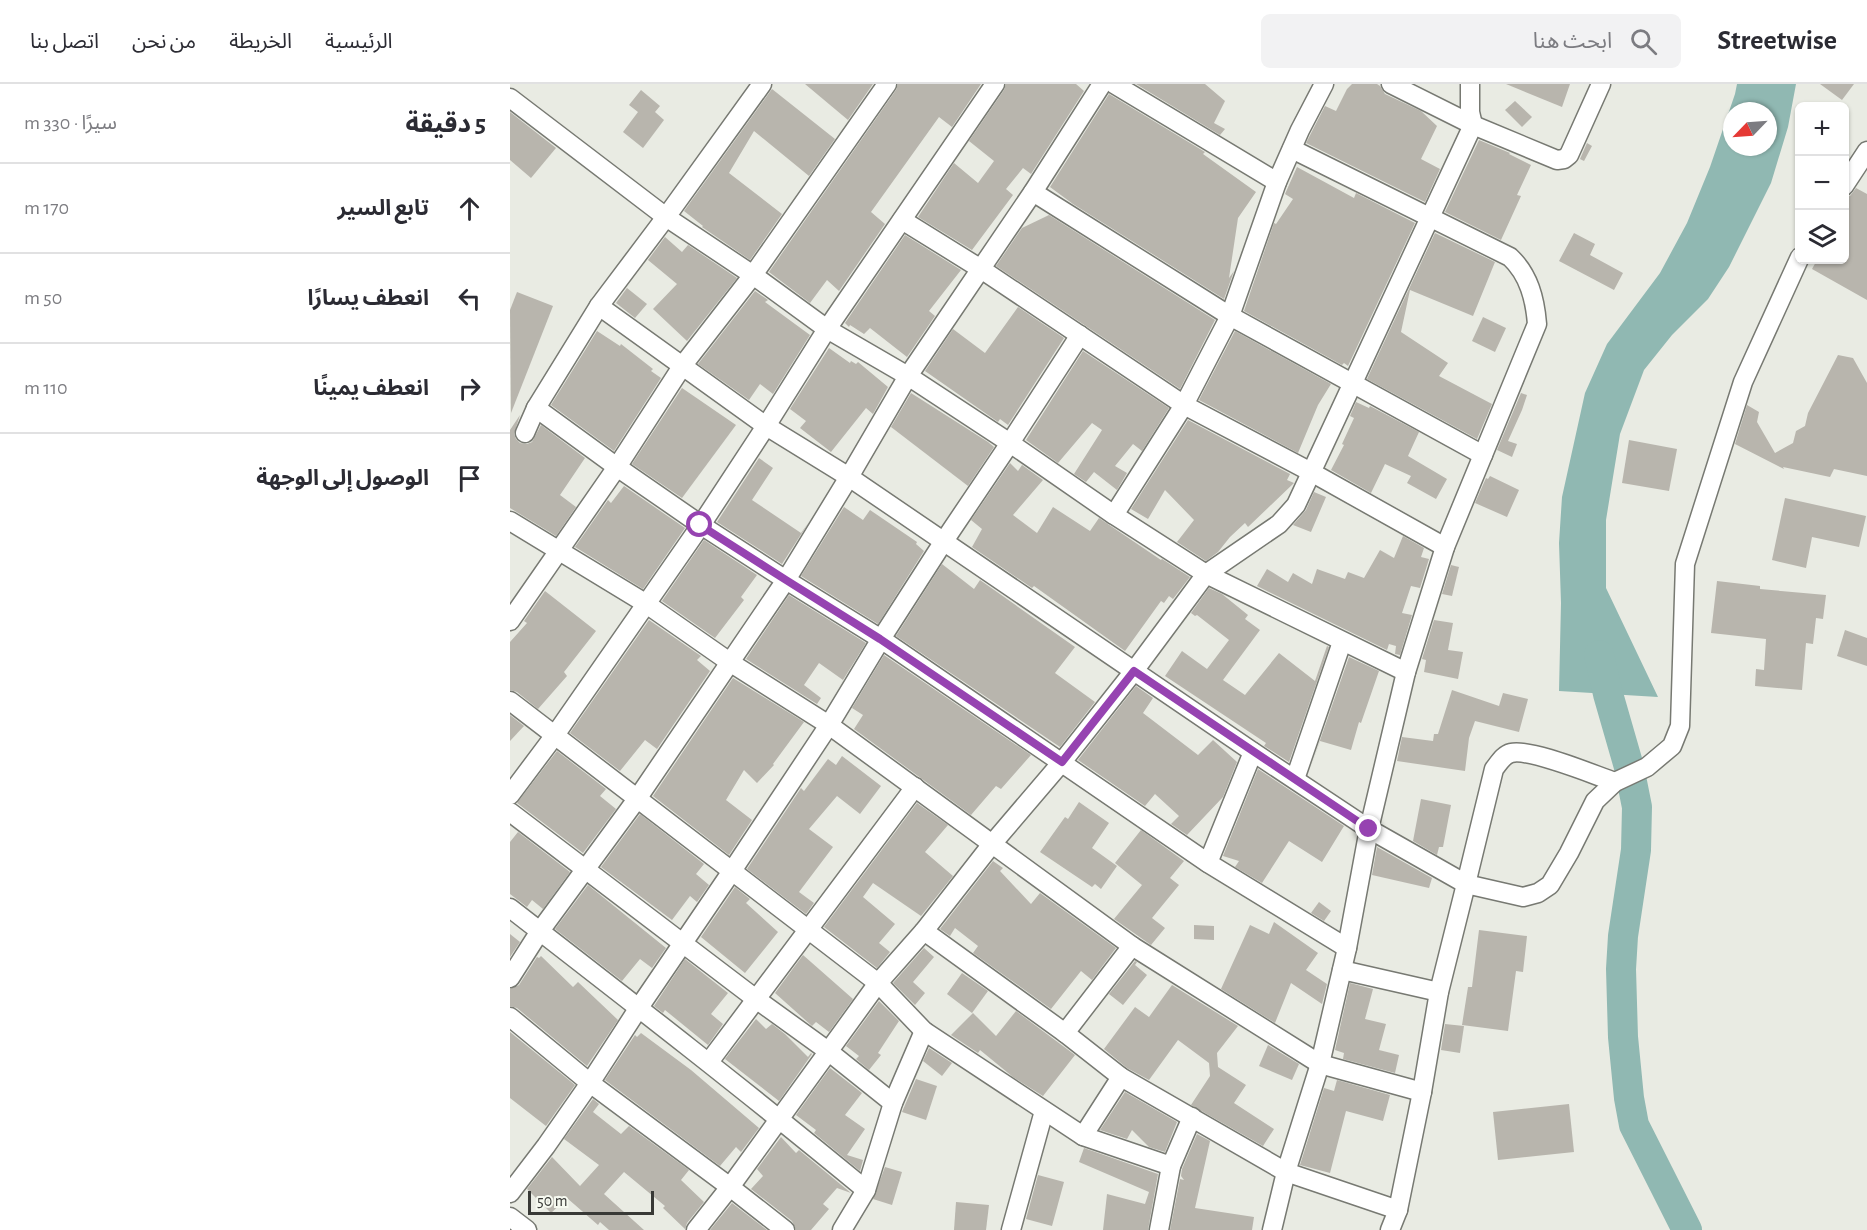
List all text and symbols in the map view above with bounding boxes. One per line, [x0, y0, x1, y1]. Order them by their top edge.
search box [1261, 14, 1681, 68]
icon: search [1627, 25, 1660, 58]
text: Streetwise [1717, 27, 1837, 55]
text: ابحث هنا [1533, 30, 1612, 52]
text: اتصل بنا [30, 31, 99, 52]
text: من نحن [132, 31, 196, 52]
text: الخريطة [229, 31, 292, 52]
text: الرئيسية [325, 31, 393, 52]
north arrow [1723, 102, 1777, 156]
map controls [1795, 102, 1849, 264]
button: + [1795, 102, 1849, 156]
text: 5 دقيقة [405, 111, 486, 137]
text: سيرًا · 330 m [24, 113, 117, 133]
button: − [1795, 156, 1849, 210]
icon: ahead [453, 192, 486, 225]
text: تابع السير [337, 197, 429, 219]
text: 170 m [24, 198, 69, 218]
button: layers [1795, 210, 1849, 264]
icon: left [453, 282, 486, 315]
text: انعطف يسارًا [307, 287, 429, 309]
text: 50 m [24, 288, 62, 308]
icon: right [453, 372, 486, 405]
text: انعطف يمينًا [313, 377, 429, 399]
text: 110 m [24, 378, 68, 398]
icon: arrive [453, 462, 486, 495]
text: الوصول إلى الوجهة [256, 467, 429, 489]
route start [686, 511, 712, 537]
route end [1355, 815, 1381, 841]
scale bar [528, 1188, 654, 1216]
text: 50 m [537, 1193, 568, 1209]

